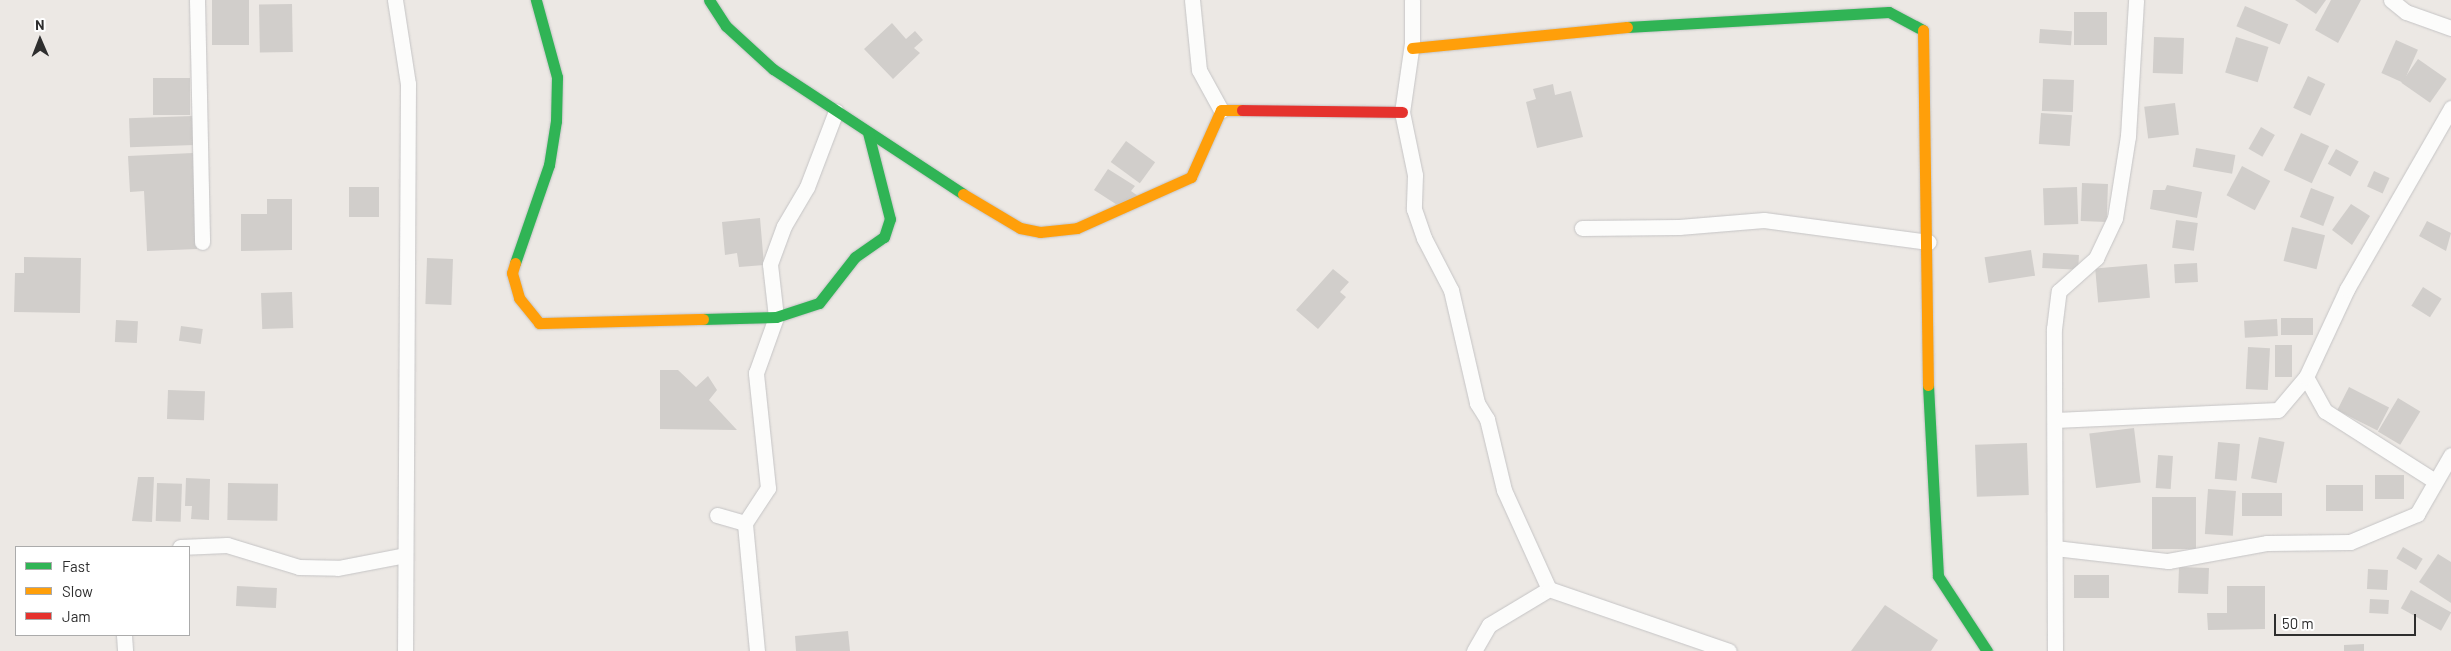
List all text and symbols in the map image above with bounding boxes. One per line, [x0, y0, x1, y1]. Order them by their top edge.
north arrow [15, 15, 65, 65]
text: N [35, 16, 45, 33]
legend [15, 546, 190, 636]
text: Fast [62, 557, 90, 575]
text: Slow [62, 582, 93, 600]
scale bar [2276, 604, 2418, 636]
text: Jam [62, 607, 91, 625]
text: 50 m [2282, 614, 2314, 632]

